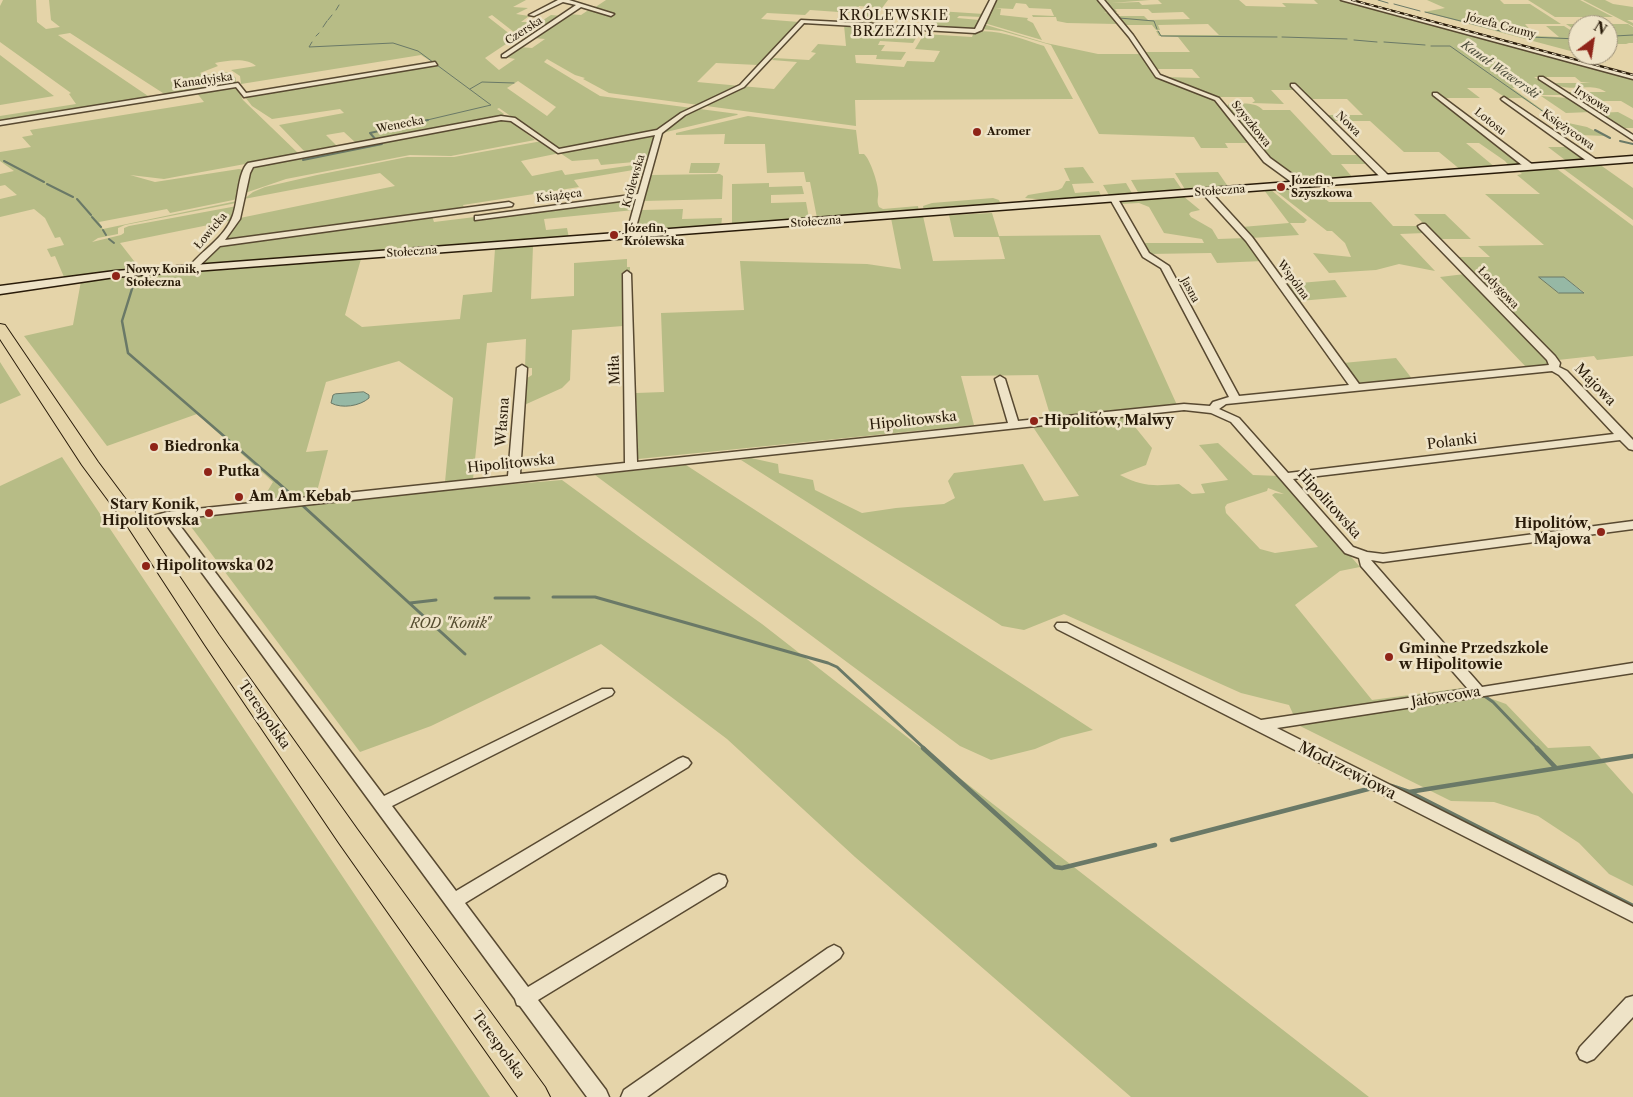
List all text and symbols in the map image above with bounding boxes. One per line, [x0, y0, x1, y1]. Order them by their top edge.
district label: KRÓLEWSKIE BRZEZINY [837, 8, 951, 40]
street label: Józefa Czumy [1465, 10, 1537, 42]
street label: Czerska [503, 14, 545, 48]
north arrow [1568, 15, 1618, 65]
text: N [1590, 17, 1610, 39]
water label: Kanał Wawerski [1458, 38, 1542, 102]
street label: Kanadyjska [173, 70, 233, 92]
street label: Irysowa [1571, 83, 1613, 117]
street label: Szyszkowa [1228, 98, 1274, 150]
street label: Lotosu [1472, 106, 1508, 138]
street label: Księżycowa [1539, 107, 1597, 153]
street label: Nowa [1333, 109, 1363, 139]
street label: Wenecka [375, 114, 425, 136]
place label: Aromer [987, 125, 1031, 139]
marker: Aromer [971, 126, 983, 138]
street label: Królewska [620, 153, 648, 209]
place label: Józefin, Szyszkowa [1291, 174, 1352, 200]
marker: Józefin, Szyszkowa [1275, 181, 1287, 193]
street label: Stołeczna [1194, 183, 1246, 199]
street label: Książęca [535, 187, 583, 205]
street label: Łowicka [192, 210, 230, 252]
street label: Stołeczna [790, 214, 842, 230]
place label: Józefin, Królewska [624, 222, 684, 248]
marker: Józefin, Królewska [608, 229, 620, 241]
street label: Stołeczna [386, 244, 438, 260]
street label: Wspólna [1274, 258, 1312, 302]
place label: Nowy Konik, Stołeczna [126, 263, 199, 289]
street label: Łodygowa [1475, 264, 1521, 312]
marker: Nowy Konik, Stołeczna [110, 270, 122, 282]
street label: Jasna [1178, 275, 1202, 305]
street label: Miła [606, 355, 624, 385]
street label: Majowa [1571, 360, 1619, 410]
street label: Własna [493, 397, 513, 447]
street label: Hipolitowska [869, 408, 957, 434]
place label: Hipolitów, Malwy [1044, 413, 1174, 429]
marker: Hipolitów, Malwy [1028, 415, 1040, 427]
street label: Polanki [1426, 431, 1478, 453]
place label: Biedronka [164, 439, 239, 455]
marker: Biedronka [148, 441, 160, 453]
street label: Hipolitowska [467, 451, 555, 477]
place label: Putka [218, 464, 260, 480]
marker: Putka [202, 466, 214, 478]
street label: Hipolitowska [1293, 466, 1365, 542]
place label: Am Am Kebab [249, 489, 351, 505]
marker: Am Am Kebab [233, 491, 245, 503]
place label: Stary Konik, Hipolitowska [102, 497, 199, 530]
marker: Stary Konik, Hipolitowska [203, 507, 215, 519]
place label: Hipolitów, Majowa [1514, 516, 1591, 548]
marker: Hipolitów, Majowa [1595, 526, 1607, 538]
place label: Hipolitowska 02 [156, 558, 274, 574]
marker: Hipolitowska 02 [140, 560, 152, 572]
park label: ROD "Konik" [410, 616, 490, 632]
place label: Gminne Przedszkole w Hipolitowie [1399, 641, 1548, 674]
marker: Gminne Przedszkole w Hipolitowie [1383, 651, 1395, 663]
street label: Terespolska [234, 678, 294, 752]
street label: Jałowcowa [1410, 683, 1482, 711]
street label: Modrzewiowa [1295, 738, 1399, 804]
street label: Terespolska [468, 1008, 528, 1082]

